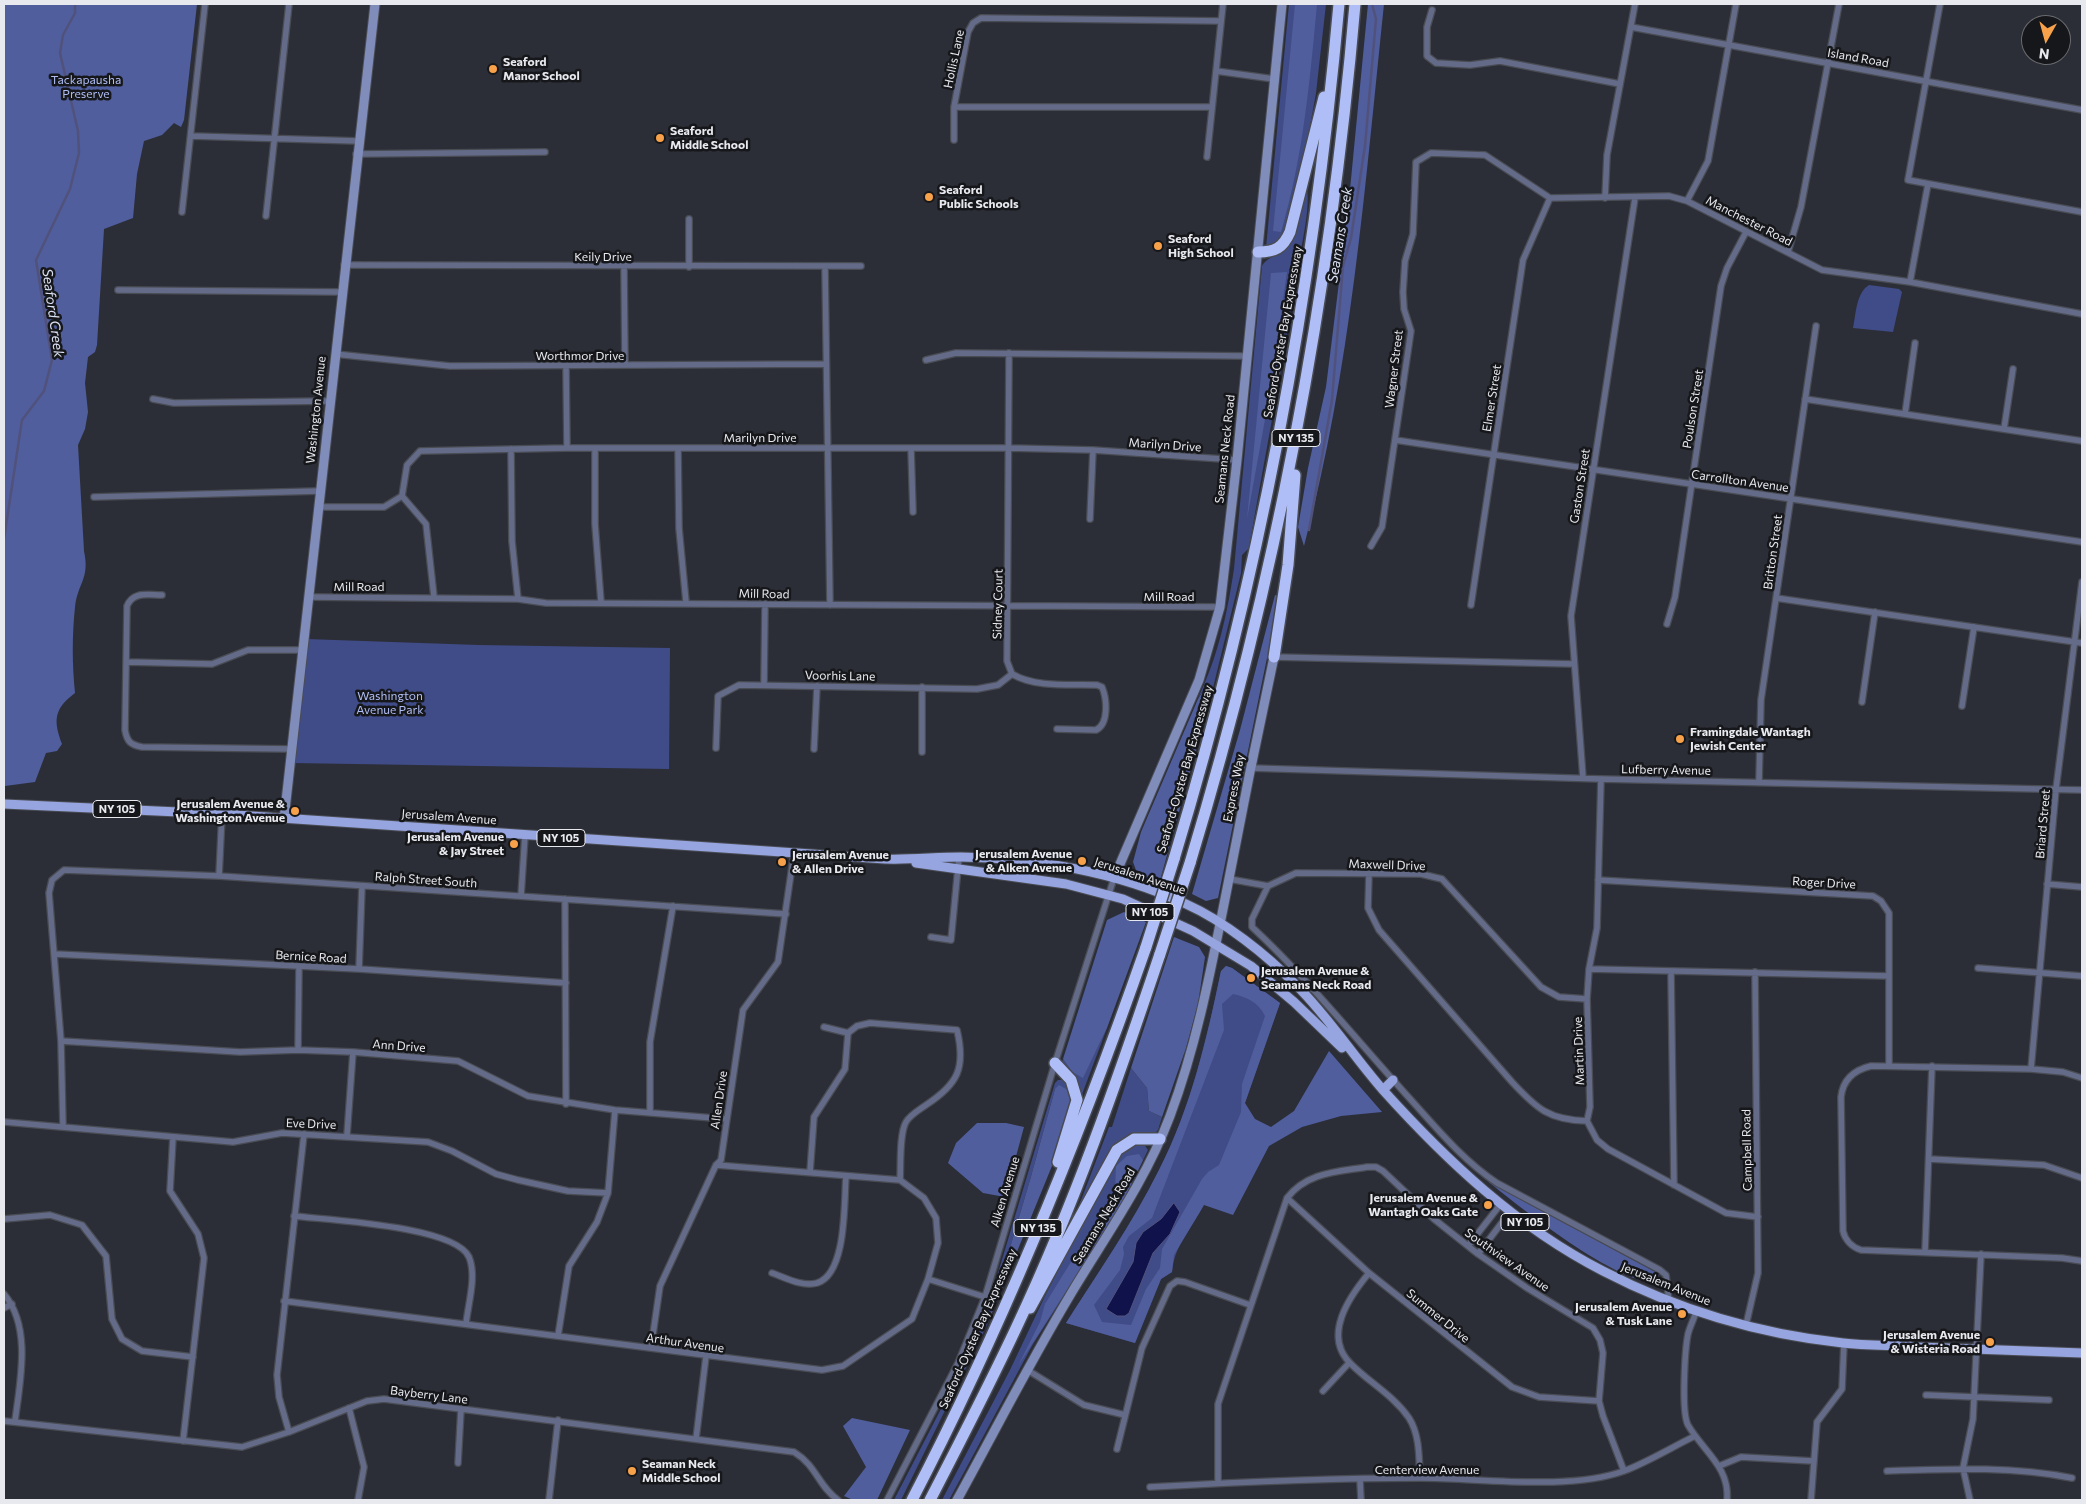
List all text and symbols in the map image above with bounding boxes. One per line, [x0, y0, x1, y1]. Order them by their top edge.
north arrow [2021, 15, 2071, 65]
street label: Hollis Lane [941, 28, 967, 90]
text: N [2038, 45, 2050, 63]
street label: Island Road [1826, 46, 1890, 70]
place label: Seaford Manor School [503, 55, 580, 83]
marker: Seaford Manor School [487, 63, 499, 75]
park label: Tackapausha Preserve [51, 73, 121, 101]
place label: Seaford Middle School [670, 124, 748, 152]
marker: Seaford Middle School [654, 132, 666, 144]
place label: Seaford Public Schools [939, 183, 1019, 211]
water label: Seamans Creek [1324, 186, 1356, 284]
marker: Seaford Public Schools [923, 191, 935, 203]
street label: Manchester Road [1703, 193, 1795, 249]
place label: Seaford High School [1168, 232, 1234, 260]
marker: Seaford High School [1152, 240, 1164, 252]
street label: Seaford-Oyster Bay Expressway [1261, 245, 1305, 419]
street label: Keily Drive [574, 250, 632, 264]
water label: Seaford Creek [38, 267, 68, 359]
street label: Wagner Street [1382, 329, 1406, 409]
street label: Worthmor Drive [536, 349, 624, 363]
street label: Washington Avenue [303, 356, 329, 464]
street label: Elmer Street [1480, 363, 1504, 433]
street label: Poulson Street [1680, 368, 1706, 450]
street label: Seamans Neck Road [1212, 394, 1238, 504]
road number: NY 135 [1272, 429, 1320, 446]
street label: Marilyn Drive [724, 431, 796, 445]
street label: Marilyn Drive [1128, 435, 1202, 455]
street label: Gaston Street [1567, 448, 1593, 524]
street label: Carrollton Avenue [1690, 467, 1790, 495]
street label: Britton Street [1761, 514, 1785, 590]
street label: Sidney Court [990, 569, 1006, 639]
street label: Mill Road [334, 580, 384, 594]
street label: Mill Road [738, 586, 790, 602]
street label: Mill Road [1144, 590, 1194, 604]
street label: Voorhis Lane [805, 668, 875, 684]
street label: Seaford-Oyster Bay Expressway [1154, 683, 1216, 855]
park label: Washington Avenue Park [356, 689, 424, 717]
place label: Framingdale Wantagh Jewish Center [1690, 725, 1811, 753]
marker: Framingdale Wantagh Jewish Center [1674, 733, 1686, 745]
street label: Express Way [1220, 753, 1248, 823]
street label: Lufberry Avenue [1621, 762, 1711, 778]
street label: Briard Street [2033, 789, 2053, 859]
place label: Jerusalem Avenue & Washington Avenue [175, 797, 285, 825]
road number: NY 105 [93, 801, 141, 818]
marker: Jerusalem Avenue & Washington Avenue [289, 805, 301, 817]
street label: Jerusalem Avenue [401, 806, 497, 828]
place label: Jerusalem Avenue & Jay Street [407, 830, 504, 858]
road number: NY 105 [537, 830, 585, 846]
marker: Jerusalem Avenue & Jay Street [508, 838, 520, 850]
place label: Jerusalem Avenue & Alken Avenue [975, 847, 1072, 875]
place label: Jerusalem Avenue & Allen Drive [792, 848, 889, 876]
street label: Jerusalem Avenue [1093, 854, 1187, 898]
marker: Jerusalem Avenue & Alken Avenue [1076, 855, 1088, 867]
marker: Jerusalem Avenue & Allen Drive [776, 856, 788, 868]
street label: Maxwell Drive [1348, 856, 1426, 874]
street label: Ralph Street South [374, 869, 478, 891]
street label: Roger Drive [1792, 874, 1856, 892]
road number: NY 105 [1126, 904, 1174, 920]
street label: Bernice Road [275, 948, 347, 966]
place label: Jerusalem Avenue & Seamans Neck Road [1261, 964, 1371, 992]
marker: Jerusalem Avenue & Seamans Neck Road [1245, 972, 1257, 984]
street label: Martin Drive [1571, 1016, 1587, 1086]
street label: Ann Drive [372, 1037, 426, 1055]
street label: Allen Drive [708, 1070, 730, 1130]
street label: Campbell Road [1739, 1109, 1755, 1191]
street label: Eve Drive [286, 1116, 336, 1132]
street label: Alken Avenue [987, 1155, 1023, 1229]
street label: Seamans Neck Road [1070, 1166, 1138, 1266]
place label: Jerusalem Avenue & Wantagh Oaks Gate [1368, 1191, 1478, 1219]
marker: Jerusalem Avenue & Wantagh Oaks Gate [1482, 1199, 1494, 1211]
road number: NY 105 [1501, 1214, 1549, 1230]
road number: NY 135 [1014, 1220, 1062, 1236]
street label: Southview Avenue [1462, 1225, 1552, 1295]
street label: Seaford-Oyster Bay Expressway [936, 1247, 1020, 1411]
street label: Jerusalem Avenue [1619, 1259, 1713, 1309]
street label: Summer Drive [1404, 1286, 1472, 1346]
place label: Jerusalem Avenue & Tusk Lane [1575, 1300, 1672, 1328]
marker: Jerusalem Avenue & Tusk Lane [1676, 1308, 1688, 1320]
place label: Jerusalem Avenue & Wisteria Road [1883, 1328, 1980, 1356]
street label: Arthur Avenue [645, 1330, 725, 1356]
marker: Jerusalem Avenue & Wisteria Road [1984, 1336, 1996, 1348]
street label: Bayberry Lane [389, 1383, 469, 1407]
place label: Seaman Neck Middle School [642, 1457, 720, 1485]
street label: Centerview Avenue [1375, 1463, 1479, 1477]
marker: Seaman Neck Middle School [626, 1465, 638, 1477]

